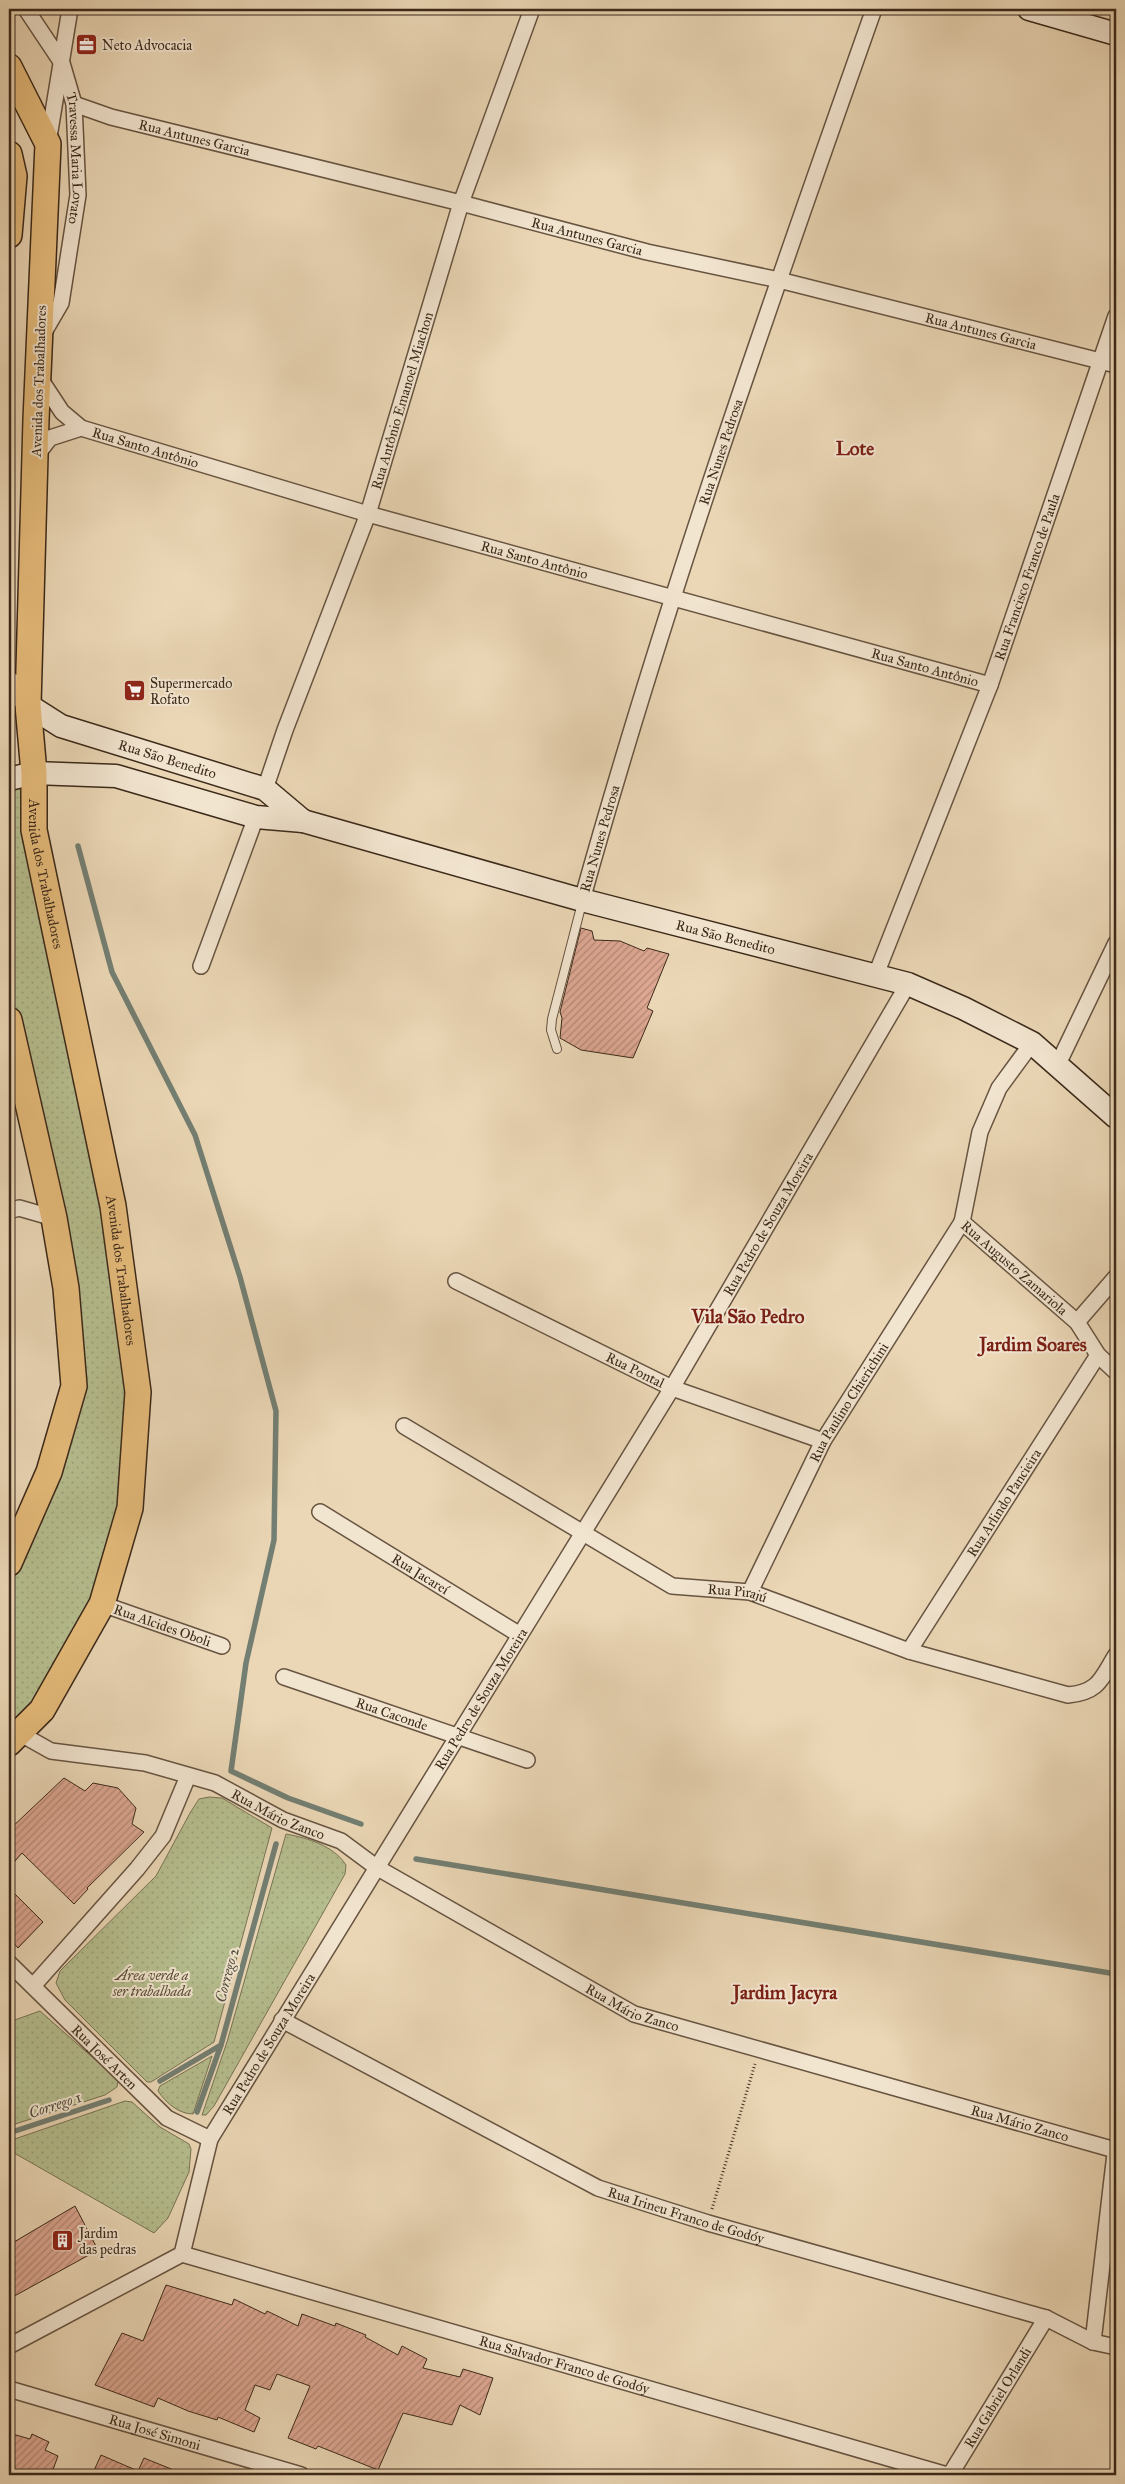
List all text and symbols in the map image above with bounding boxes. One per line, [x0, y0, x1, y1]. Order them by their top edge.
office icon: Neto Advocacia [74, 33, 98, 57]
place label: Neto Advocacia [102, 37, 192, 54]
street label: Travessa Maria Lovato [63, 90, 87, 225]
street label: Rua Antunes Garcia [137, 116, 252, 159]
street label: Rua Antunes Garcia [530, 213, 644, 259]
street label: Avenida dos Trabalhadores [28, 305, 50, 458]
street label: Rua Antônio Emanoel Miachon [367, 309, 437, 491]
street label: Rua Antunes Garcia [923, 309, 1038, 353]
street label: Rua Nunes Pedrosa [695, 397, 746, 507]
street label: Rua Santo Antônio [90, 423, 201, 471]
district label: Lote [836, 437, 874, 460]
street label: Rua Francisco Franco de Paula [991, 491, 1063, 663]
street label: Rua Santo Antônio [479, 537, 590, 583]
street label: Rua Santo Antônio [870, 644, 980, 690]
place label: Supermercado Rofato [150, 675, 232, 708]
supermarket icon: Supermercado Rofato [122, 679, 146, 703]
street label: Rua São Benedito [116, 736, 219, 782]
street label: Rua Nunes Pedrosa [576, 783, 623, 894]
street label: Avenida dos Trabalhadores [26, 798, 67, 950]
street label: Rua São Benedito [674, 916, 777, 958]
street label: Rua Pedro de Souza Moreira [719, 1149, 816, 1299]
street label: Avenida dos Trabalhadores [102, 1192, 140, 1347]
street label: Rua Augusto Zamariola [958, 1217, 1071, 1319]
district label: Vila São Pedro [690, 1305, 805, 1328]
district label: Jardim Soares [976, 1333, 1087, 1357]
street label: Rua Paulino Chierichini [806, 1339, 892, 1465]
street label: Rua Pontal [603, 1348, 667, 1392]
street label: Rua Arlindo Pancieira [963, 1445, 1045, 1560]
street label: Rua Jacareí [389, 1550, 453, 1598]
street label: Rua Pirajú [707, 1580, 770, 1606]
street label: Rua Alcides Oboli [111, 1600, 214, 1650]
street label: Rua Pedro de Souza Moreira [431, 1625, 531, 1773]
street label: Rua Caconde [354, 1694, 430, 1734]
street label: Rua Mário Zanco [229, 1785, 327, 1843]
water label: Corrego 2 [211, 1945, 243, 2004]
park label: Área verde a ser trabalhada [112, 1966, 192, 2000]
street label: Rua Pedro de Souza Moreira [218, 1970, 319, 2118]
street label: Rua Mário Zanco [582, 1980, 681, 2035]
district label: Jardim Jacyra [730, 1981, 838, 2005]
street label: Rua José Arten [68, 2021, 142, 2093]
water label: Corrego 1 [26, 2088, 84, 2122]
street label: Rua Mário Zanco [969, 2101, 1071, 2145]
street label: Rua Irineu Franco de Godóy [606, 2183, 767, 2247]
place label: Jardim das pedras [77, 2225, 136, 2258]
building icon: Jardim das pedras [51, 2229, 75, 2253]
street label: Rua Salvador Franco de Godóy [477, 2332, 652, 2397]
street label: Rua Gabriel Orlandi [960, 2344, 1035, 2451]
street label: Rua José Simoni [107, 2410, 203, 2454]

